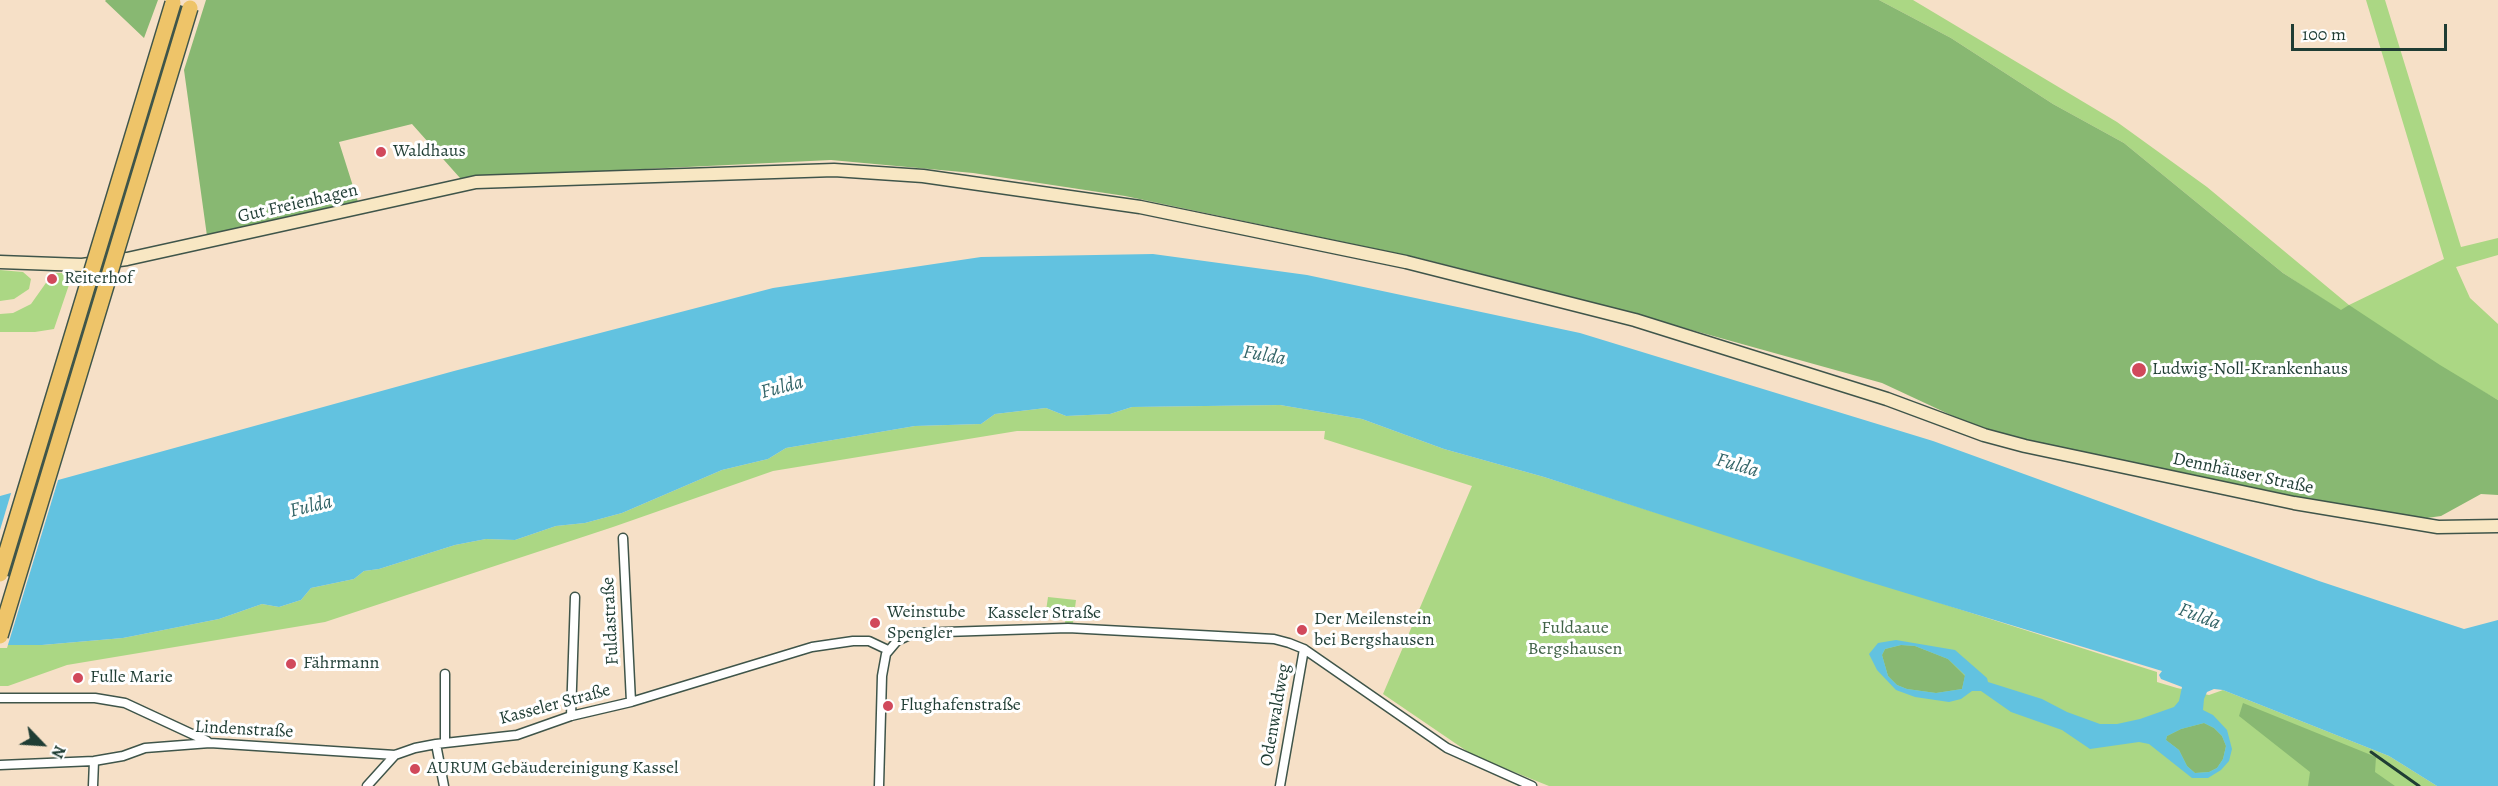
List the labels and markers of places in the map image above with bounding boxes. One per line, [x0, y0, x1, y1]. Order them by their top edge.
place label: Waldhaus [393, 141, 466, 163]
marker: Waldhaus [374, 145, 388, 159]
place label: Reiterhof [64, 268, 133, 290]
marker: Reiterhof [45, 272, 59, 286]
place label: Ludwig-Noll-Krankenhaus [2152, 359, 2348, 381]
marker: Ludwig-Noll-Krankenhaus [2130, 361, 2148, 379]
place label: Weinstube Spengler [887, 602, 966, 644]
place label: Der Meilenstein bei Bergshausen [1314, 609, 1435, 652]
marker: Weinstube Spengler [868, 616, 882, 630]
marker: Der Meilenstein bei Bergshausen [1295, 623, 1309, 637]
place label: Fährmann [303, 653, 379, 675]
marker: Fährmann [284, 657, 298, 671]
place label: Fulle Marie [90, 667, 173, 689]
marker: Fulle Marie [71, 671, 85, 685]
place label: Flughafenstraße [900, 695, 1021, 717]
marker: Flughafenstraße [881, 699, 895, 713]
place label: AURUM Gebäudereinigung Kassel [427, 758, 678, 780]
marker: AURUM Gebäudereinigung Kassel [408, 762, 422, 776]

